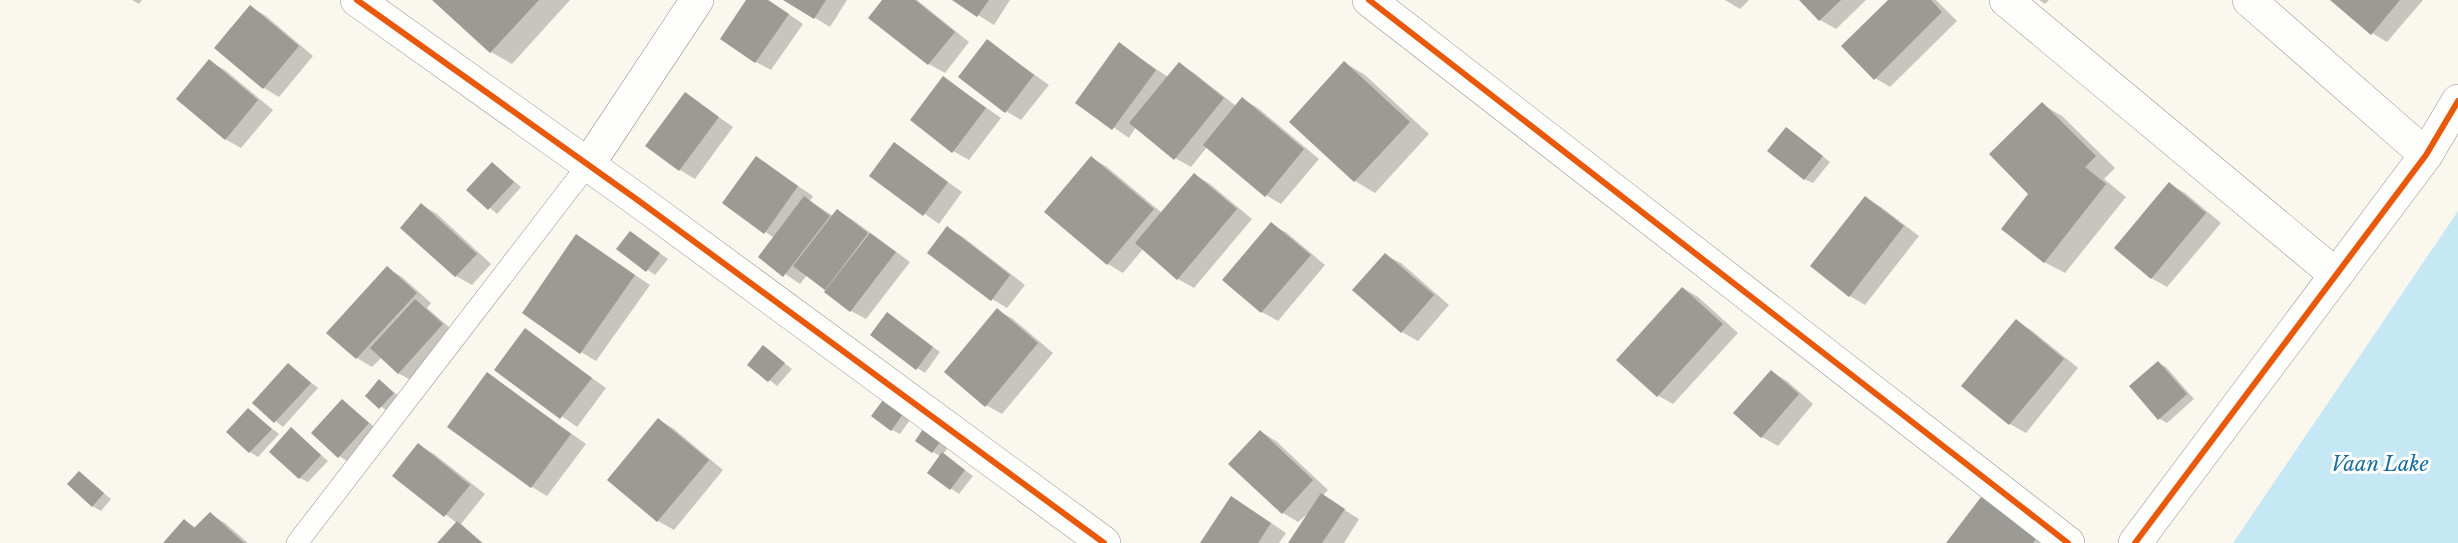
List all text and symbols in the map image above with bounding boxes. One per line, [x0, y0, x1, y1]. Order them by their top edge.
water label: Vaan Lake [2331, 452, 2429, 476]

